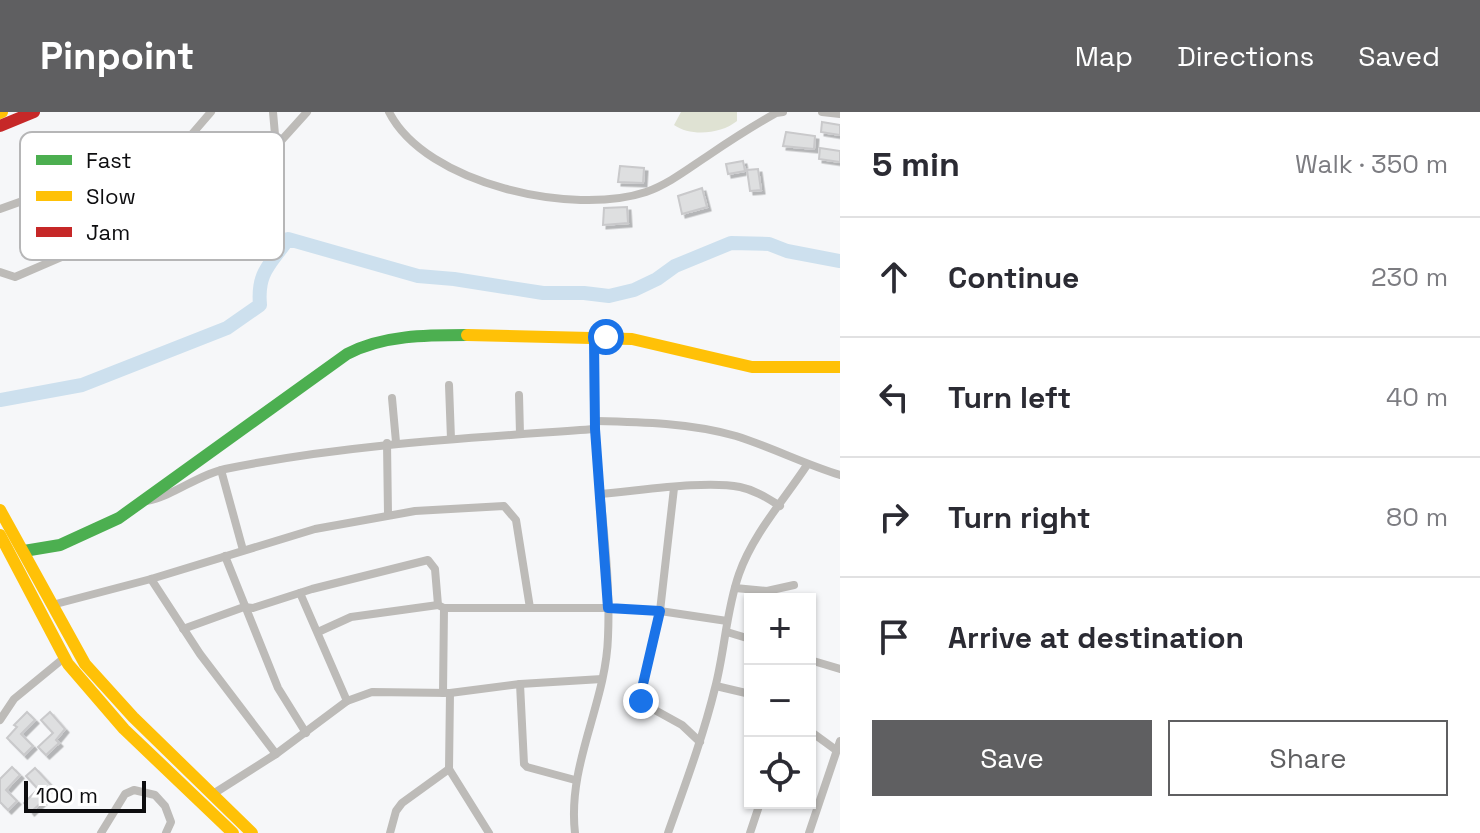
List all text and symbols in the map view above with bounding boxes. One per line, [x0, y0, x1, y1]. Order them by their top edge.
text: Pinpoint [40, 32, 194, 80]
text: Map [1075, 38, 1133, 74]
text: Directions [1177, 38, 1314, 74]
text: Saved [1358, 38, 1440, 74]
legend [20, 132, 284, 260]
text: 5 min [872, 143, 960, 186]
text: Fast [86, 146, 132, 174]
text: Walk · 350 m [1295, 147, 1448, 181]
text: Slow [86, 182, 136, 210]
text: Jam [86, 218, 130, 246]
icon: ahead [872, 255, 916, 299]
text: Continue [948, 258, 1079, 297]
text: 230 m [1371, 260, 1448, 294]
route start [588, 319, 624, 355]
icon: left [872, 375, 916, 419]
text: Turn left [948, 378, 1071, 417]
text: 40 m [1386, 380, 1448, 414]
icon: right [872, 495, 916, 539]
text: Turn right [948, 498, 1091, 537]
text: 80 m [1386, 500, 1448, 534]
map controls [744, 593, 816, 809]
button: + [744, 593, 816, 665]
icon: arrive [872, 615, 916, 659]
text: Arrive at destination [948, 618, 1244, 657]
button: − [744, 665, 816, 737]
route end [623, 683, 659, 719]
button: Save [872, 720, 1152, 796]
button: Share [1168, 720, 1448, 796]
button: locate [744, 737, 816, 809]
scale bar [24, 777, 146, 813]
text: 100 m [36, 781, 98, 809]

